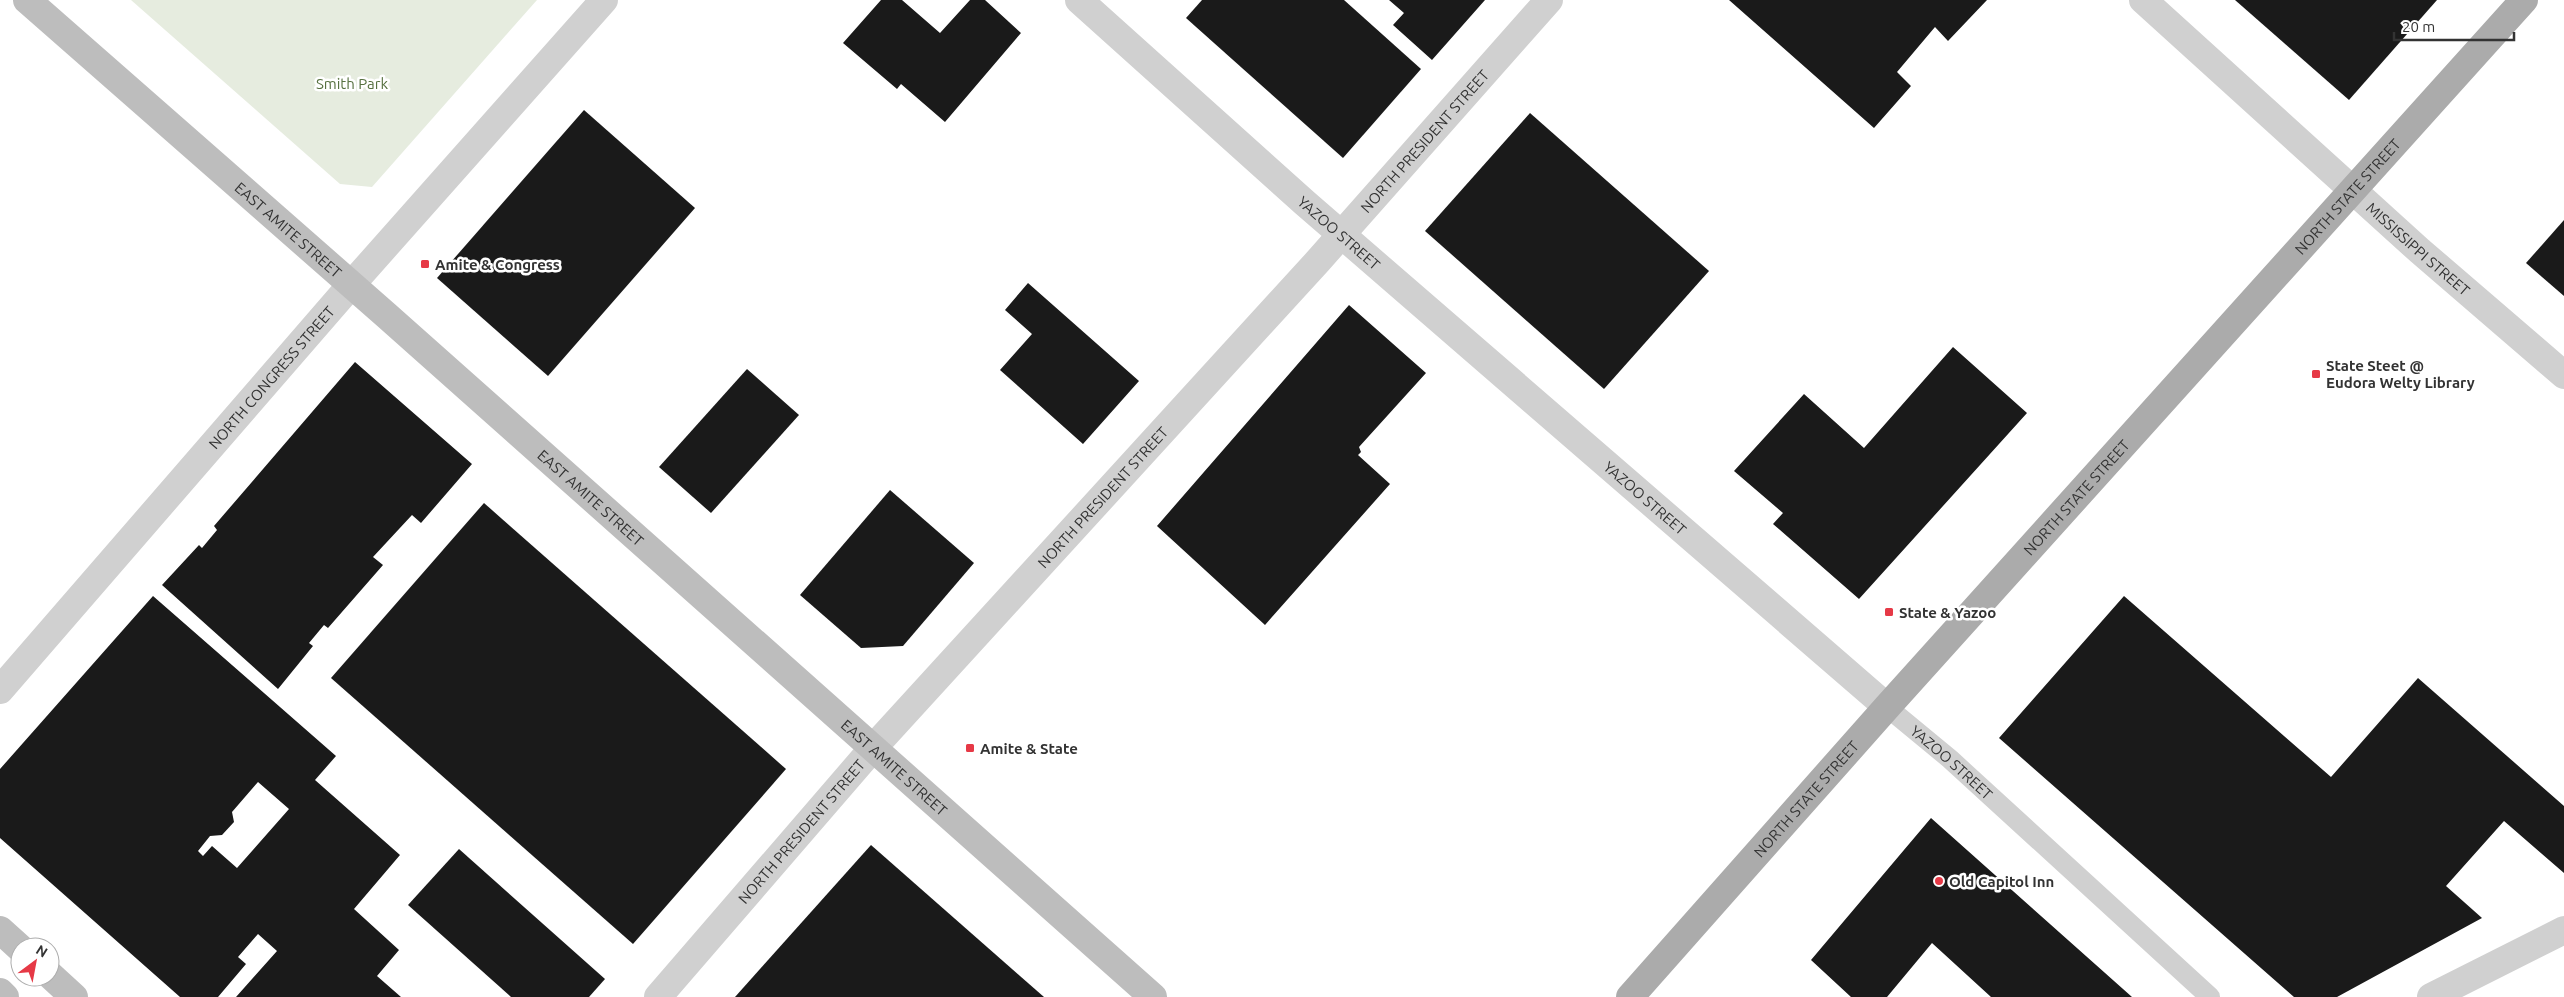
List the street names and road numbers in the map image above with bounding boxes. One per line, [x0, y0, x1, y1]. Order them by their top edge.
street label: NORTH PRESIDENT STREET [1357, 66, 1492, 216]
street label: NORTH STATE STREET [2291, 135, 2404, 257]
street label: EAST AMITE STREET [232, 178, 346, 281]
street label: YAZOO STREET [1295, 192, 1384, 273]
street label: MISSISSIPPI STREET [2363, 198, 2474, 299]
street label: NORTH CONGRESS STREET [205, 302, 338, 452]
street label: NORTH PRESIDENT STREET [1034, 423, 1171, 571]
street label: NORTH STATE STREET [2020, 436, 2133, 558]
street label: EAST AMITE STREET [535, 446, 648, 549]
street label: YAZOO STREET [1601, 457, 1690, 538]
street label: EAST AMITE STREET [838, 716, 951, 819]
street label: YAZOO STREET [1907, 722, 1997, 803]
street label: NORTH STATE STREET [1750, 737, 1862, 860]
street label: NORTH PRESIDENT STREET [734, 755, 868, 907]

